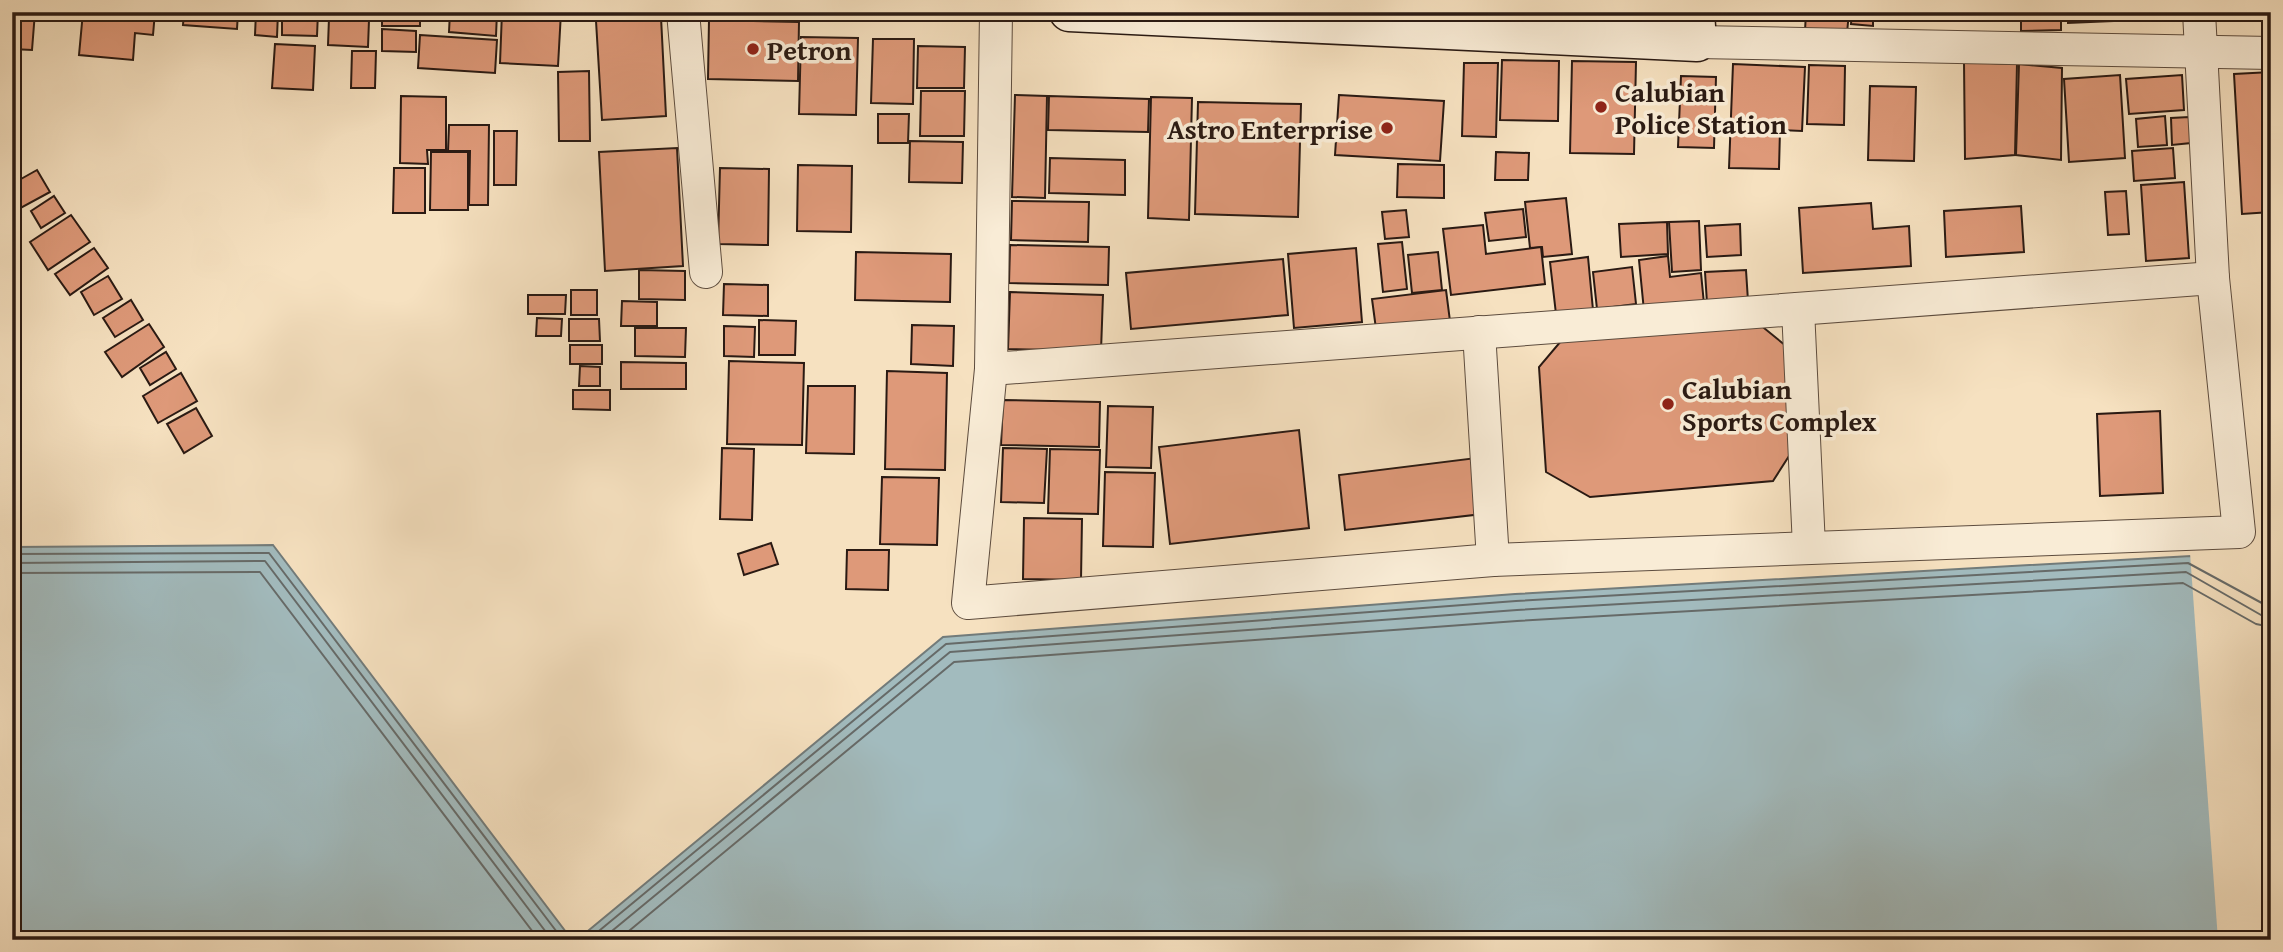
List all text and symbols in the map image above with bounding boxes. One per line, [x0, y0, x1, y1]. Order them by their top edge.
place label: Petron [767, 29, 852, 70]
marker: Petron [745, 41, 761, 57]
place label: Calubian Police Station [1615, 71, 1787, 144]
marker: Calubian Police Station [1593, 99, 1609, 115]
place label: Astro Enterprise [1167, 108, 1373, 149]
marker: Astro Enterprise [1379, 120, 1395, 136]
place label: Calubian Sports Complex [1682, 368, 1877, 441]
marker: Calubian Sports Complex [1660, 396, 1676, 412]

